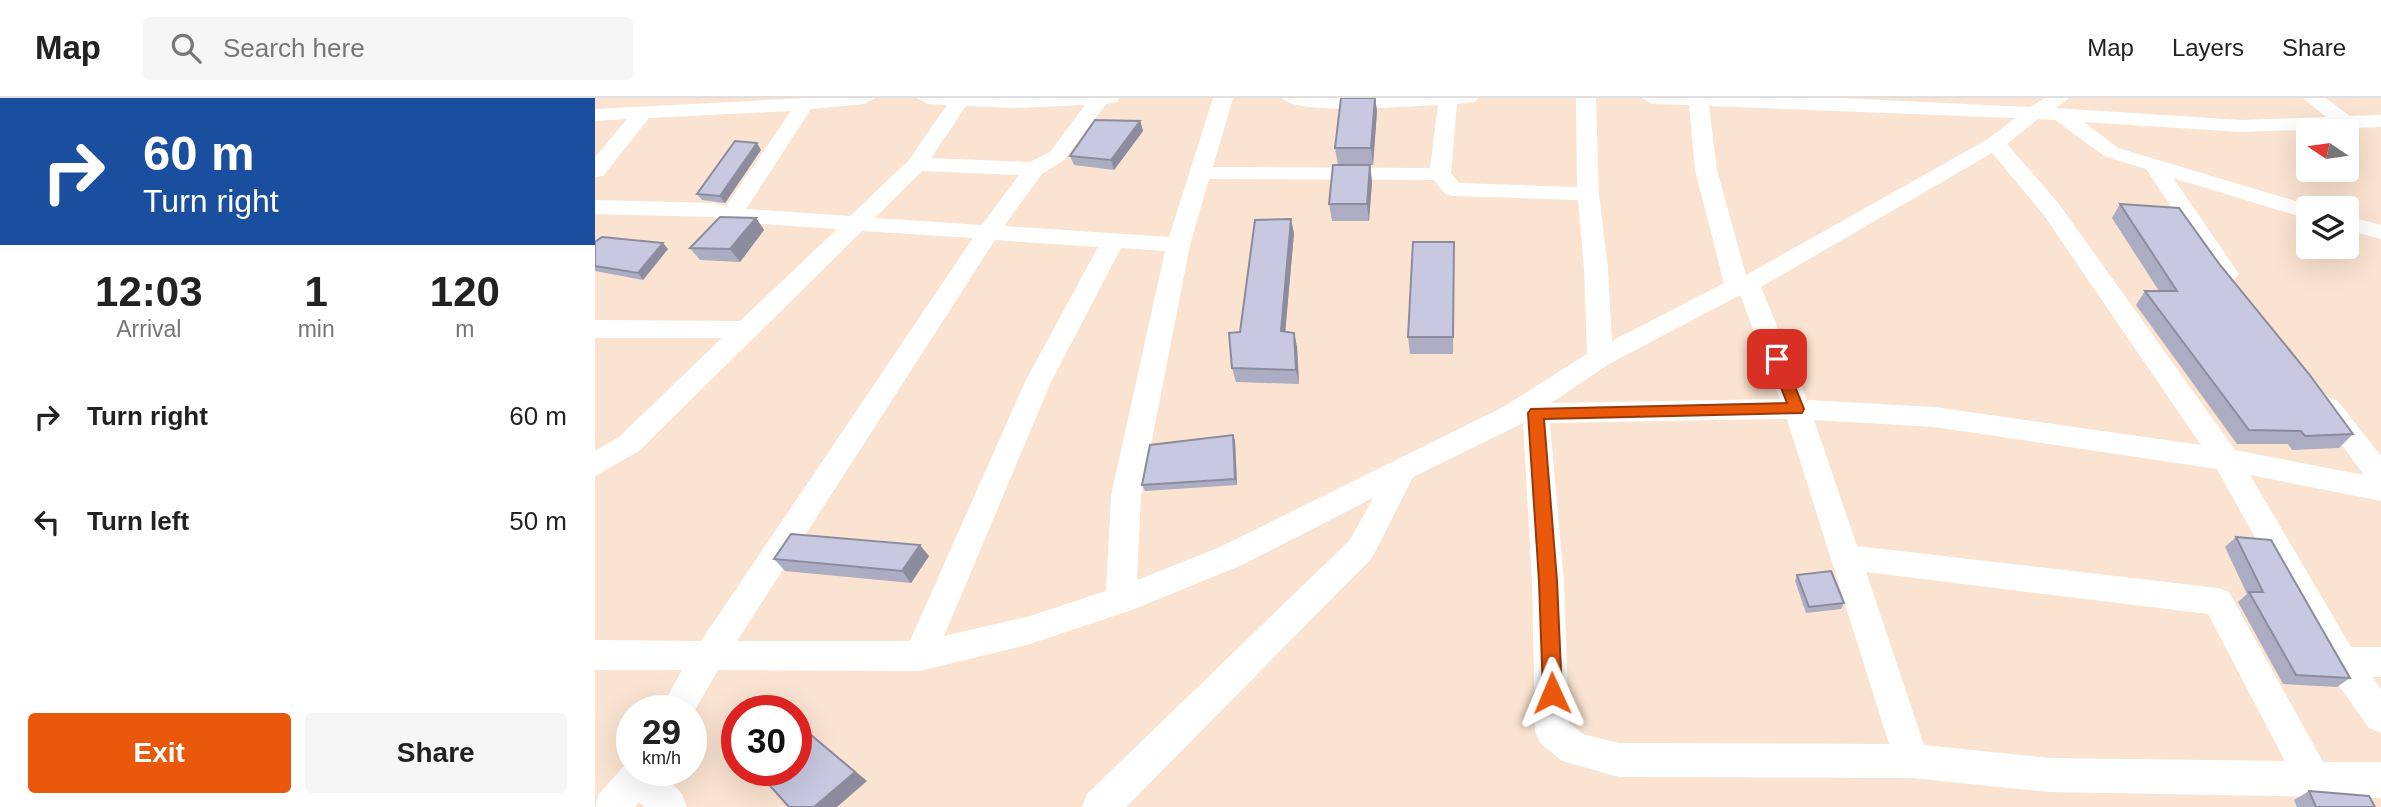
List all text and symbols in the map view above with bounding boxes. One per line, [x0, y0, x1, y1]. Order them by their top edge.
search box [143, 17, 633, 80]
text: Map [35, 29, 101, 66]
icon: search [167, 29, 205, 67]
text: Search here [223, 33, 365, 63]
text: Map [2087, 34, 2134, 61]
text: Layers [2172, 34, 2244, 61]
text: Share [2282, 34, 2346, 61]
north arrow [2296, 119, 2359, 182]
map controls [2296, 119, 2359, 259]
icon: right [28, 126, 119, 217]
text: 60 m [143, 126, 255, 180]
text: Turn right [143, 183, 279, 219]
button: layers [2296, 196, 2359, 259]
text: 12:03 [95, 268, 203, 315]
text: 1 [304, 268, 328, 315]
text: 120 [430, 268, 500, 315]
text: Arrival [116, 316, 181, 342]
text: min [298, 316, 335, 342]
text: m [455, 316, 474, 342]
pin [1747, 329, 1807, 389]
icon: arrive [1758, 340, 1796, 378]
icon: right [28, 398, 66, 436]
text: Turn right [87, 401, 208, 431]
text: 60 m [509, 401, 567, 431]
icon: left [28, 503, 66, 541]
text: Turn left [87, 506, 189, 536]
text: 50 m [509, 506, 567, 536]
position arrow [1515, 656, 1589, 730]
speed limit sign: 30 [721, 695, 812, 786]
text: 29 [642, 712, 681, 751]
button: Exit [28, 713, 291, 793]
button: Share [305, 713, 567, 793]
text: km/h [642, 748, 681, 768]

